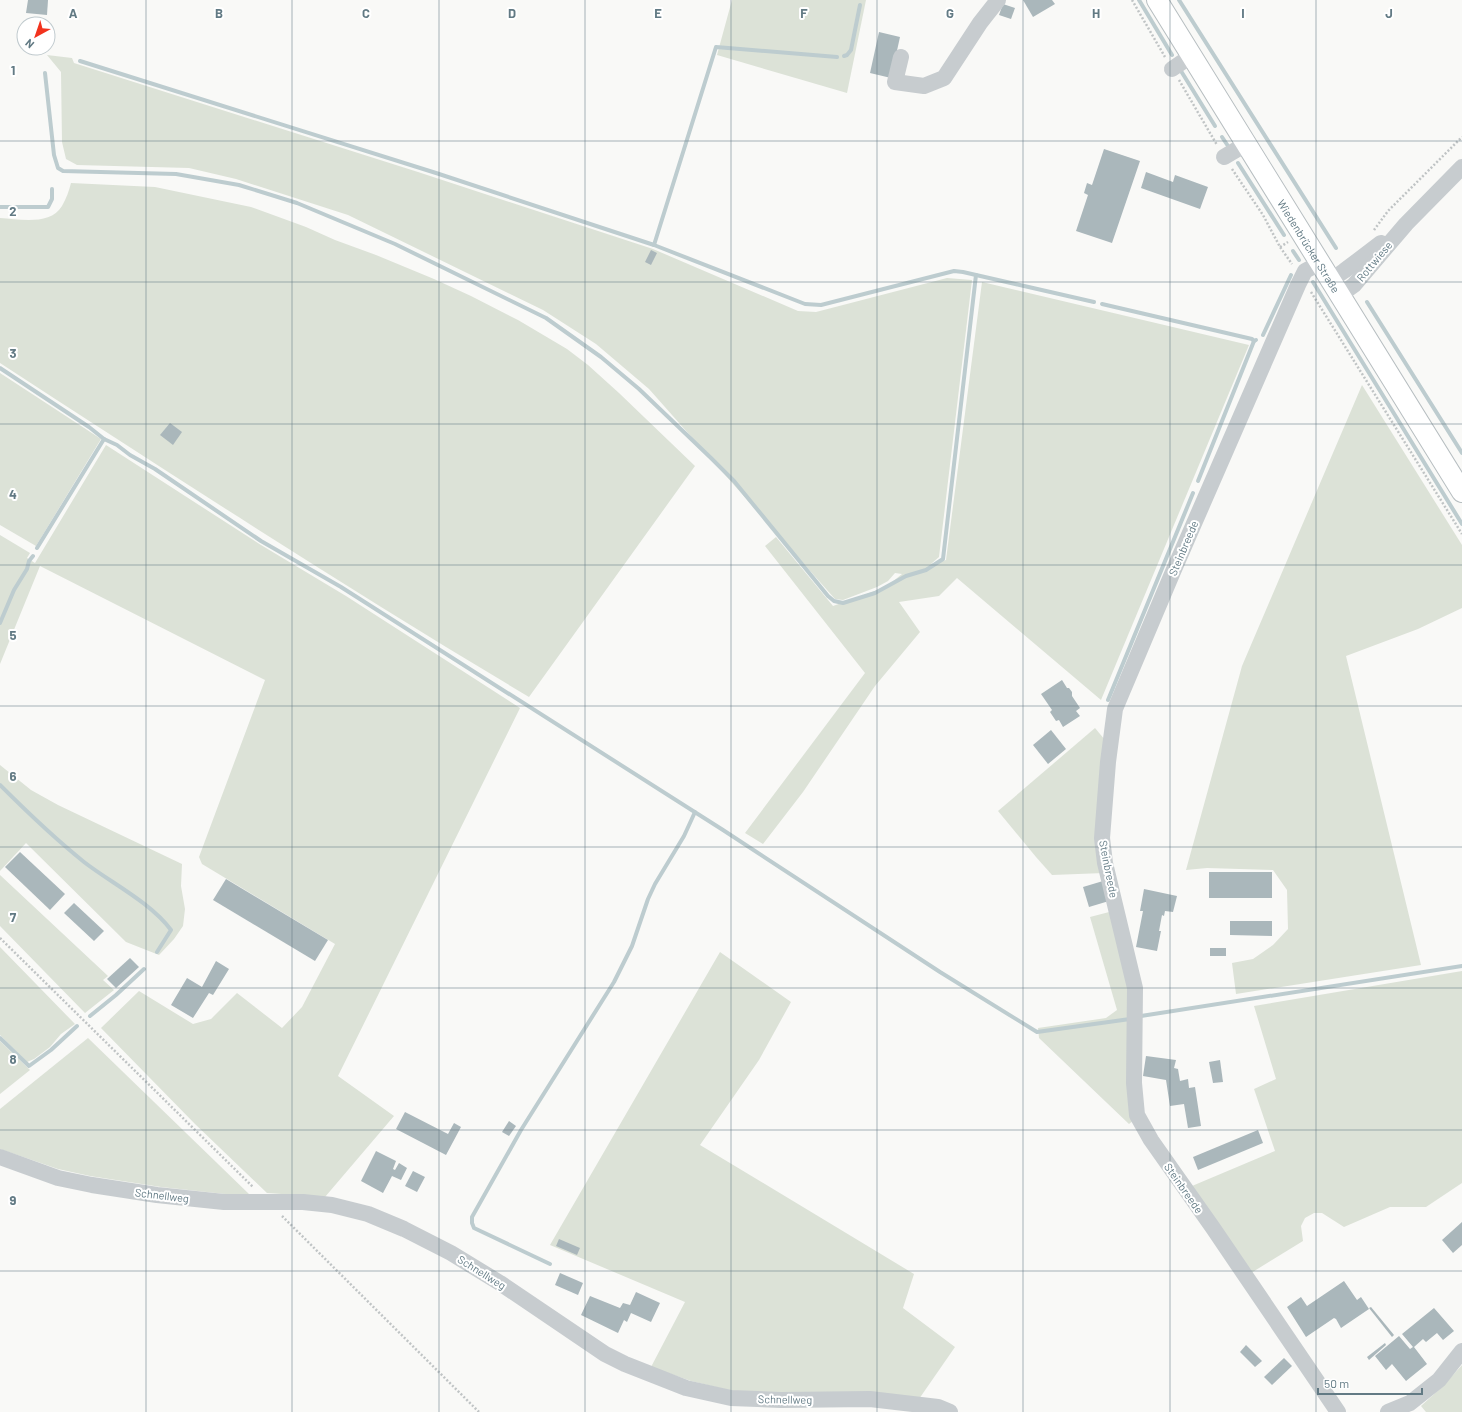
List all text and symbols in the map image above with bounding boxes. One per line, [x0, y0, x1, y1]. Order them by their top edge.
text: A [69, 5, 78, 21]
text: B [215, 5, 223, 21]
text: C [362, 5, 370, 21]
text: D [508, 5, 516, 21]
text: E [654, 5, 662, 21]
text: F [800, 5, 808, 21]
text: G [946, 5, 954, 21]
text: H [1092, 5, 1100, 21]
text: I [1241, 5, 1245, 21]
text: J [1385, 5, 1393, 21]
north arrow [16, 16, 56, 56]
text: N [22, 37, 36, 51]
text: 1 [11, 62, 15, 78]
street label: Wiedenbrücker Straße [1275, 197, 1343, 295]
text: 2 [9, 203, 17, 219]
street label: Rottwiese [1353, 238, 1395, 284]
text: 3 [9, 345, 17, 361]
text: 4 [9, 486, 17, 502]
street label: Steinbreede [1166, 518, 1200, 577]
text: 5 [9, 627, 17, 643]
text: 6 [10, 768, 17, 784]
street label: Steinbreede [1097, 839, 1121, 899]
text: 7 [10, 909, 17, 925]
text: 8 [9, 1051, 17, 1067]
street label: Steinbreede [1162, 1160, 1206, 1216]
street label: Schnellweg [134, 1185, 190, 1205]
text: 9 [10, 1192, 17, 1208]
street label: Schnellweg [456, 1252, 509, 1292]
scale bar [1318, 1370, 1422, 1396]
text: 50 m [1324, 1376, 1349, 1390]
street label: Schnellweg [758, 1392, 812, 1406]

